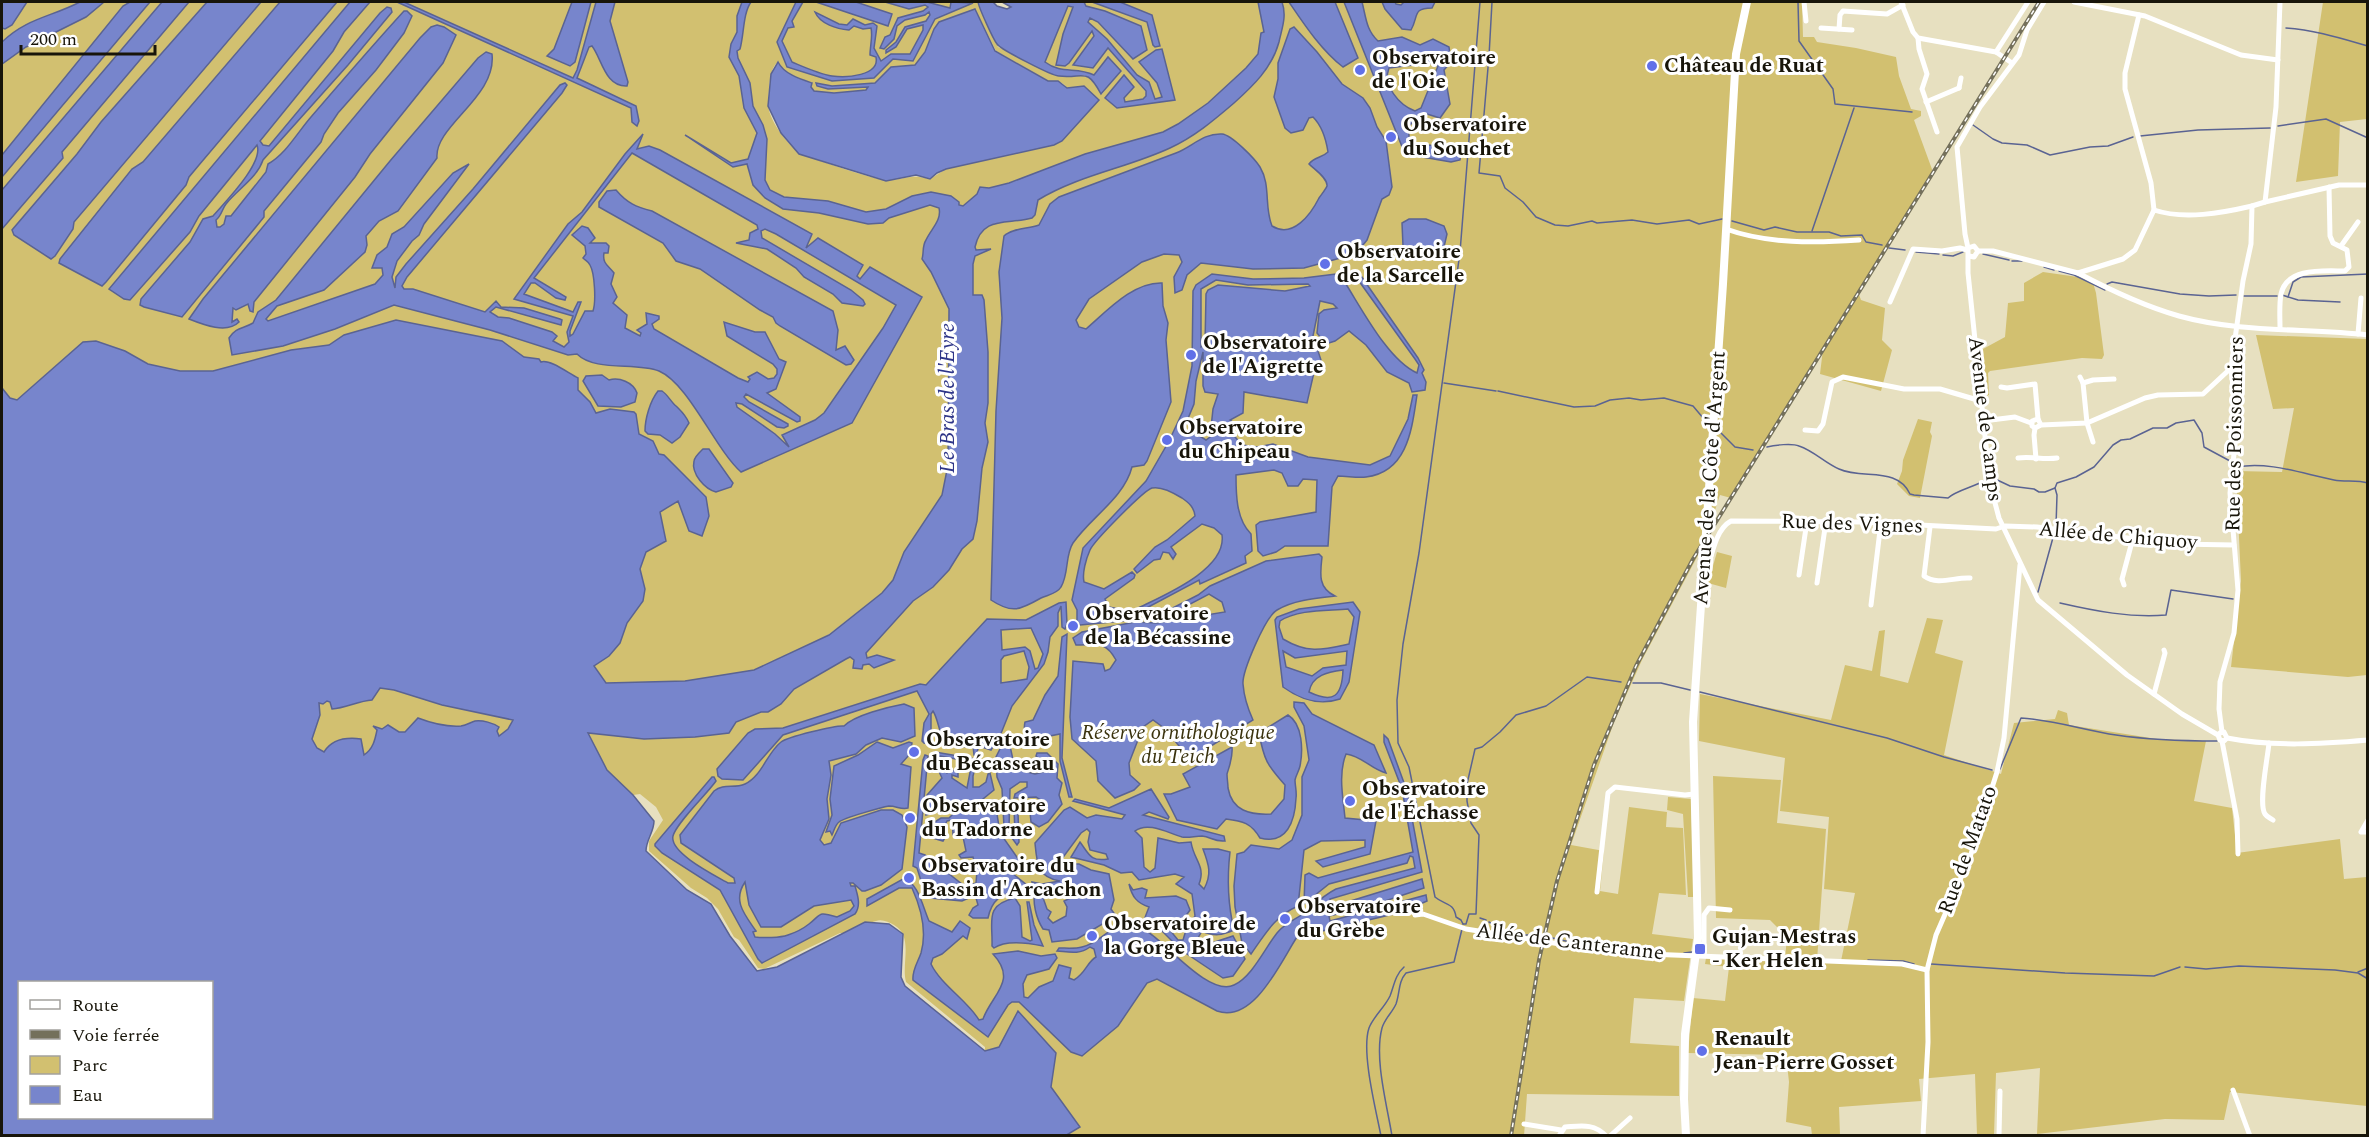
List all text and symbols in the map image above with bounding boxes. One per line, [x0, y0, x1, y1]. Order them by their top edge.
scale bar [21, 18, 154, 56]
text: 200 m [30, 26, 77, 53]
place label: Observatoire de l'Oie [1372, 42, 1496, 98]
place label: Château de Ruat [1664, 50, 1824, 82]
marker: Château de Ruat [1645, 59, 1659, 73]
marker: Observatoire de l'Oie [1353, 63, 1367, 77]
place label: Observatoire du Souchet [1403, 109, 1527, 165]
marker: Observatoire du Souchet [1384, 130, 1398, 144]
place label: Observatoire de la Sarcelle [1337, 236, 1464, 292]
marker: Observatoire de la Sarcelle [1318, 257, 1332, 271]
water label: Le Bras de l'Eyre [931, 323, 964, 473]
place label: Observatoire de l'Aigrette [1203, 327, 1327, 383]
street label: Avenue de Camps [1959, 335, 2011, 503]
street label: Rue des Poissonniers [2217, 336, 2253, 532]
marker: Observatoire de l'Aigrette [1184, 348, 1198, 362]
street label: Avenue de la Côte d'Argent [1685, 350, 1735, 606]
place label: Observatoire du Chipeau [1179, 412, 1303, 468]
marker: Observatoire du Chipeau [1160, 433, 1174, 447]
street label: Rue des Vignes [1780, 506, 1924, 542]
street label: Allée de Chiquoy [2037, 513, 2200, 559]
place label: Observatoire de la Bécassine [1085, 598, 1231, 654]
marker: Observatoire de la Bécassine [1066, 619, 1080, 633]
park label: Réserve ornithologique du Teich [1081, 717, 1275, 773]
place label: Observatoire du Bécasseau [926, 724, 1055, 780]
marker: Observatoire du Bécasseau [907, 745, 921, 759]
place label: Observatoire de l'Échasse [1362, 773, 1486, 829]
street label: Rue de Matato [1930, 781, 2006, 919]
place label: Observatoire du Tadorne [922, 790, 1046, 846]
marker: Observatoire de l'Échasse [1343, 794, 1357, 808]
marker: Observatoire du Tadorne [903, 811, 917, 825]
place label: Observatoire du Bassin d'Arcachon [921, 850, 1101, 906]
marker: Observatoire du Bassin d'Arcachon [902, 871, 916, 885]
place label: Observatoire du Grèbe [1297, 891, 1421, 947]
place label: Observatoire de la Gorge Bleue [1104, 908, 1256, 964]
marker: Observatoire du Grèbe [1278, 912, 1292, 926]
street label: Allée de Canteranne [1474, 915, 1666, 969]
place label: Gujan-Mestras - Ker Helen [1712, 921, 1856, 977]
marker: Observatoire de la Gorge Bleue [1085, 929, 1099, 943]
marker: Gujan-Mestras - Ker Helen [1693, 942, 1707, 956]
legend [18, 981, 213, 1119]
text: Route [72, 992, 119, 1019]
text: Voie ferrée [72, 1022, 160, 1049]
place label: Renault Jean-Pierre Gosset [1714, 1023, 1894, 1079]
marker: Renault Jean-Pierre Gosset [1695, 1044, 1709, 1058]
text: Parc [72, 1052, 108, 1079]
text: Eau [72, 1082, 103, 1109]

